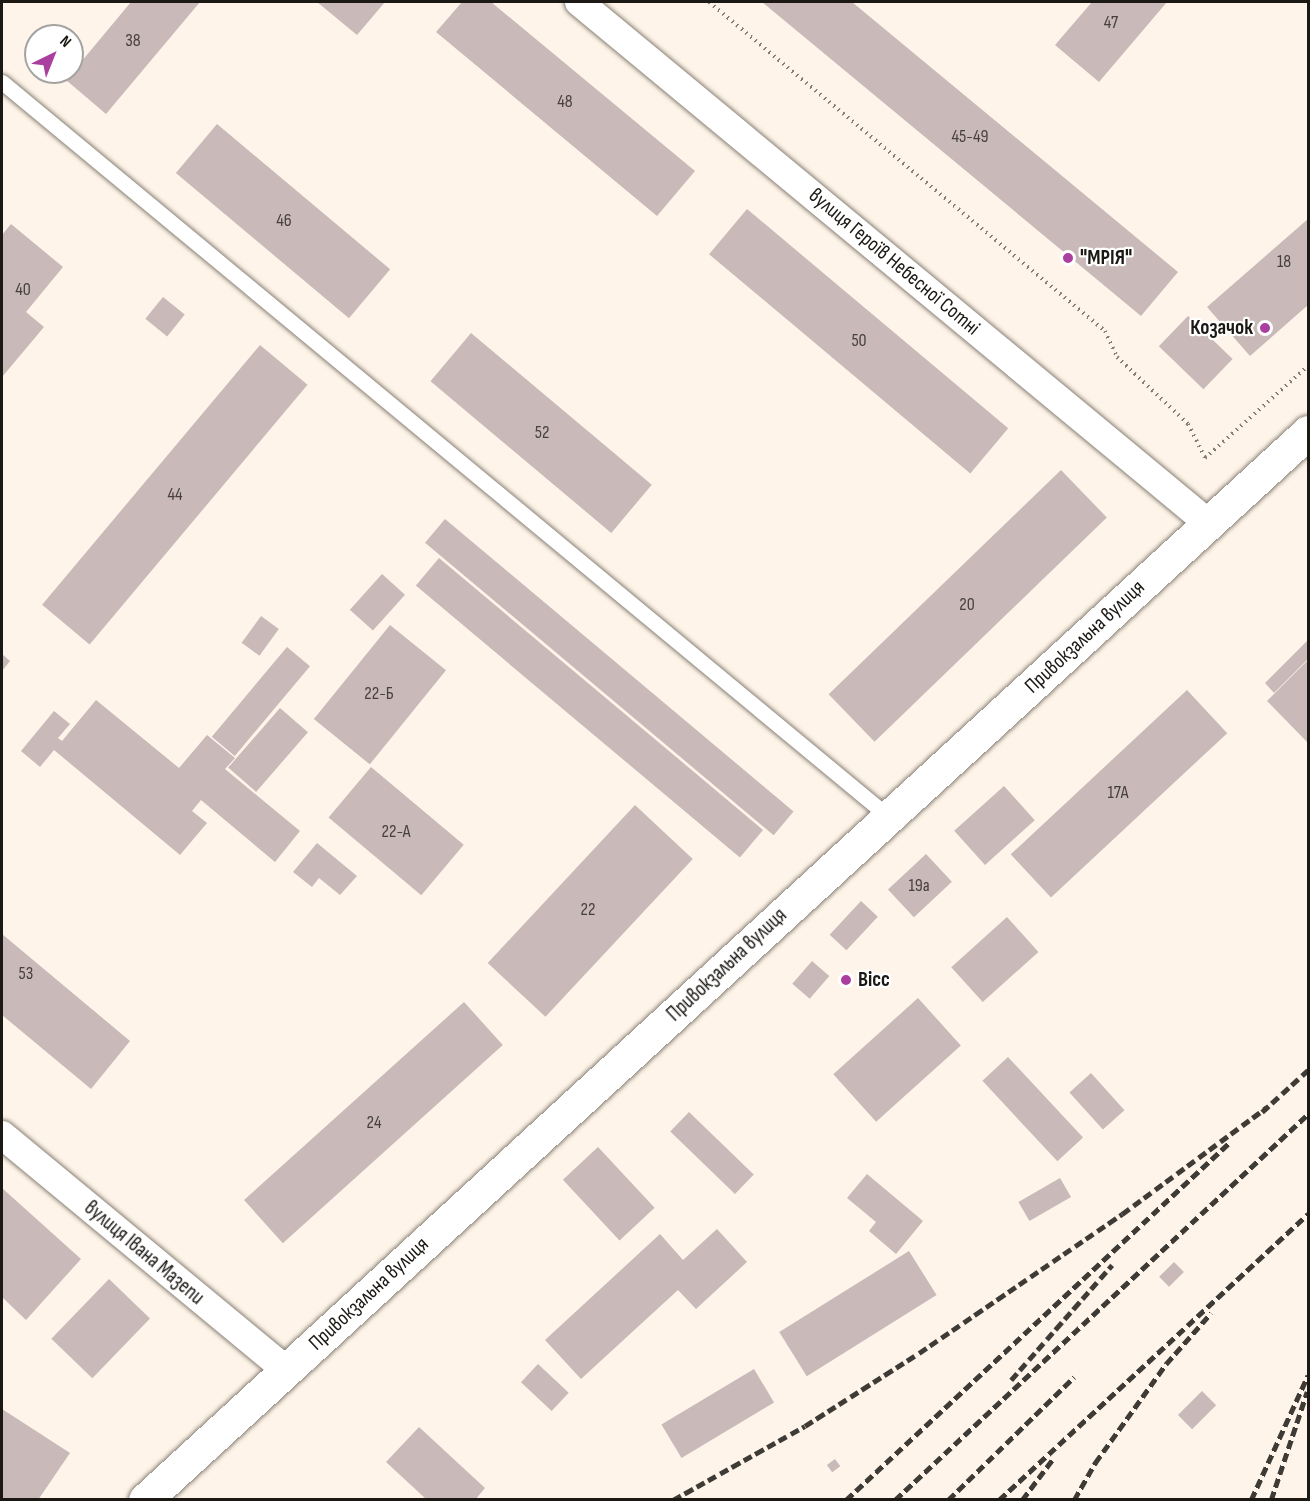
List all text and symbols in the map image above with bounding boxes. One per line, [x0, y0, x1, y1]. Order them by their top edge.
house number: 47 [1104, 12, 1118, 34]
north arrow [24, 24, 84, 84]
house number: 38 [125, 30, 141, 52]
text: N [56, 32, 75, 52]
house number: 48 [557, 91, 573, 113]
house number: 45-49 [952, 126, 988, 148]
street label: вулиця Героїв Небесної Сотні [803, 183, 985, 341]
house number: 46 [276, 210, 292, 232]
place label: "МРІЯ" [1080, 245, 1132, 271]
marker: "МРІЯ" [1061, 251, 1075, 265]
house number: 18 [1277, 251, 1291, 273]
house number: 40 [15, 279, 31, 301]
place label: Козачок [1190, 315, 1253, 341]
marker: Козачок [1258, 321, 1272, 335]
house number: 50 [851, 330, 867, 352]
house number: 52 [535, 422, 549, 444]
house number: 44 [167, 484, 183, 506]
street label: Привокзальна вулиця [1020, 575, 1150, 699]
house number: 20 [959, 594, 975, 616]
house number: 22-Б [364, 683, 394, 705]
house number: 17А [1108, 782, 1128, 804]
house number: 22-А [382, 821, 410, 843]
house number: 19а [908, 875, 930, 897]
house number: 22 [581, 899, 595, 921]
street label: Привокзальна вулиця [662, 903, 792, 1027]
house number: 53 [19, 963, 33, 985]
place label: Вісс [858, 967, 890, 993]
marker: Вісс [839, 973, 853, 987]
house number: 24 [367, 1112, 381, 1134]
street label: вулиця Івана Мазепи [79, 1196, 209, 1310]
street label: Привокзальна вулиця [304, 1232, 434, 1356]

